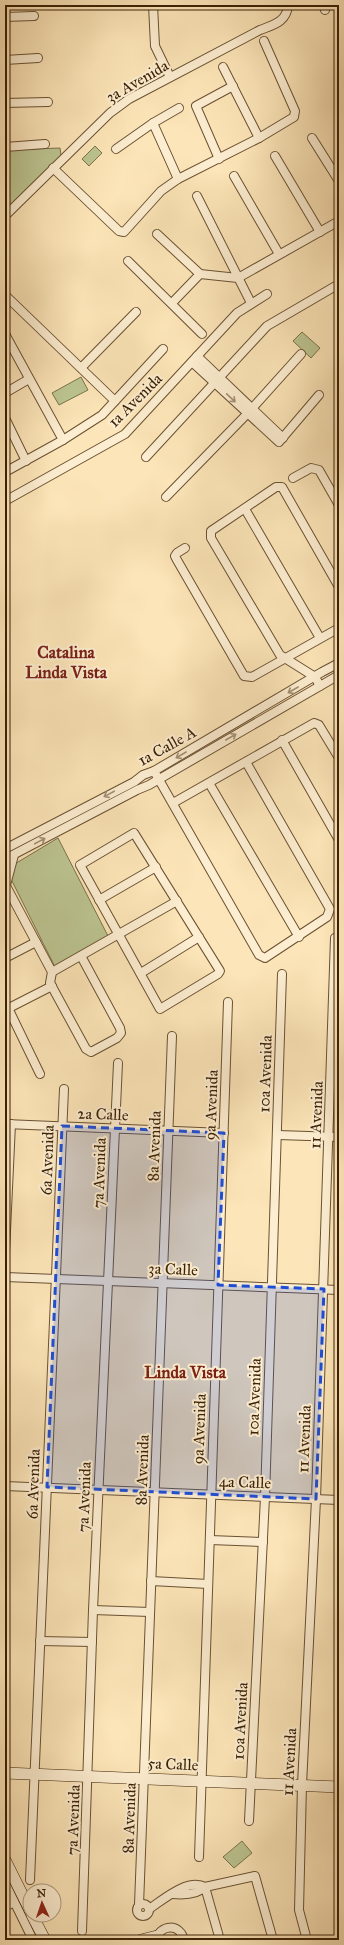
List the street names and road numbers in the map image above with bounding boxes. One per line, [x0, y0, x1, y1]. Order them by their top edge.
street label: 3a Avenida [103, 55, 172, 106]
street label: 1a Avenida [104, 369, 166, 431]
street label: 1a Calle A [135, 722, 200, 770]
street label: 10a Avenida [254, 1035, 276, 1113]
street label: 9a Avenida [200, 1069, 222, 1141]
street label: 11 Avenida [305, 1080, 327, 1149]
street label: 2a Calle [77, 1104, 129, 1124]
street label: 8a Avenida [143, 1110, 165, 1182]
street label: 6a Avenida [36, 1124, 58, 1196]
street label: 7a Avenida [88, 1137, 110, 1209]
street label: 3a Calle [148, 1259, 198, 1279]
street label: 10a Avenida [243, 1358, 265, 1436]
street label: 9a Avenida [188, 1393, 210, 1465]
street label: 11 Avenida [293, 1404, 315, 1473]
street label: 8a Avenida [131, 1434, 153, 1506]
street label: 6a Avenida [22, 1448, 44, 1520]
street label: 7a Avenida [73, 1461, 95, 1533]
street label: 4a Calle [219, 1472, 272, 1492]
street label: 10a Avenida [228, 1681, 252, 1760]
street label: 11 Avenida [278, 1727, 300, 1797]
street label: 5a Calle [147, 1754, 199, 1774]
street label: 8a Avenida [118, 1782, 140, 1854]
street label: 7a Avenida [62, 1784, 84, 1856]

